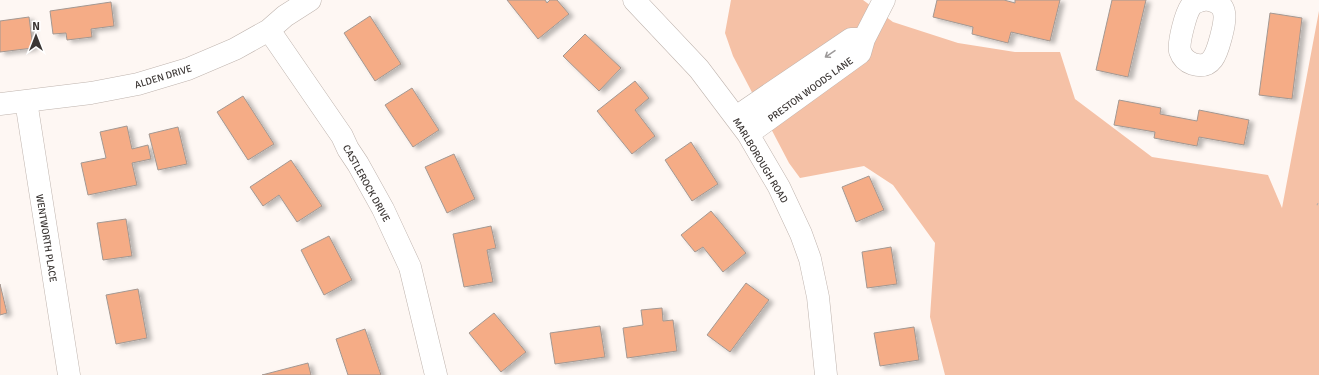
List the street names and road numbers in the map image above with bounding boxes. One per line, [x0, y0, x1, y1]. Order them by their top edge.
street label: PRESTON WOODS LANE [766, 55, 856, 125]
street label: ALDEN DRIVE [133, 62, 194, 91]
street label: MARLBOROUGH ROAD [730, 116, 790, 205]
street label: CASTLEROCK DRIVE [340, 143, 393, 225]
street label: WENTWORTH PLACE [33, 193, 59, 283]

